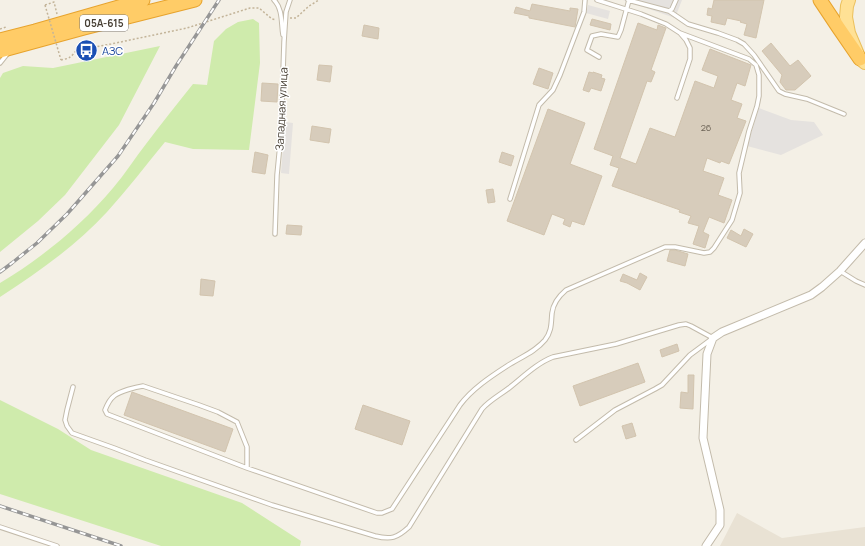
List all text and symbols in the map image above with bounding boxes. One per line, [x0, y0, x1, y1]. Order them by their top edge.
road number: 05А-615 [80, 15, 128, 31]
bus stop icon: АЗС [73, 37, 99, 63]
place label: АЗС [102, 43, 123, 58]
street label: Западная улица [271, 67, 291, 151]
house number: 26 [701, 121, 712, 134]

